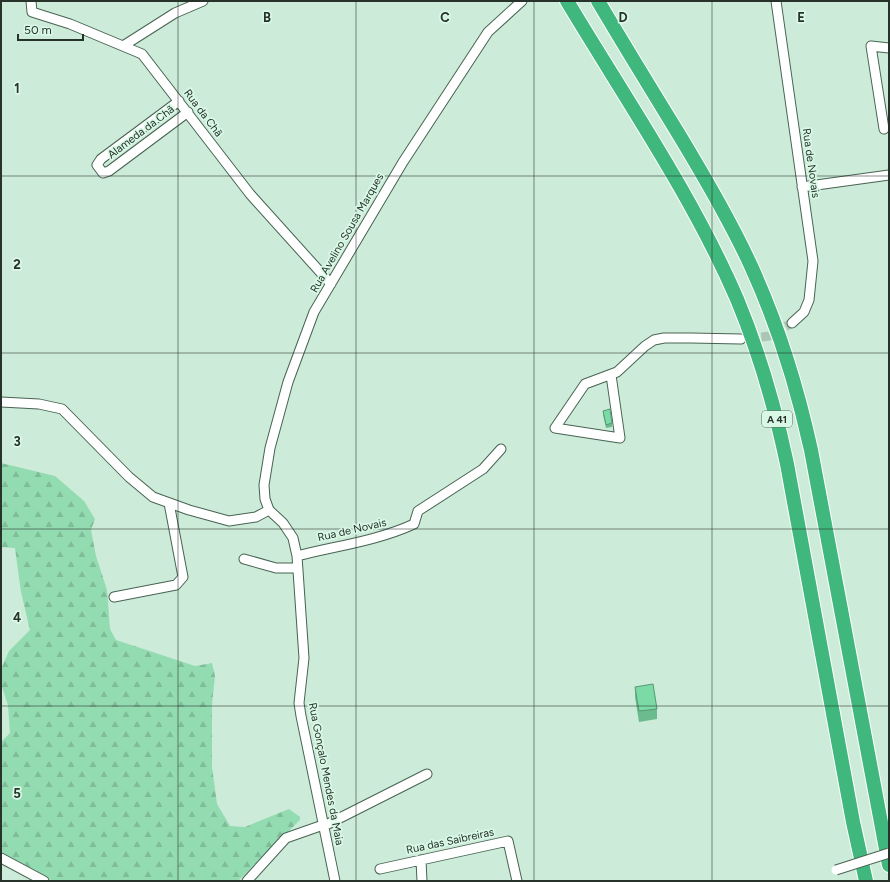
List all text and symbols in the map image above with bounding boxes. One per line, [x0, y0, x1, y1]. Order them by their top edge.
text: B [263, 10, 271, 25]
text: C [440, 10, 450, 25]
text: D [618, 10, 628, 25]
text: E [797, 10, 805, 25]
scale bar [18, 16, 83, 42]
text: 50 m [24, 23, 52, 37]
text: 1 [14, 81, 20, 96]
street label: Rua da Chã [181, 87, 225, 139]
street label: Alameda da Chã [105, 103, 177, 161]
street label: Rua de Novais [800, 127, 822, 199]
street label: Rua Avelino Sousa Marques [308, 171, 386, 295]
text: 2 [13, 257, 21, 272]
road number: A 41 [762, 411, 792, 427]
text: 3 [13, 434, 21, 449]
street label: Rua de Novais [316, 516, 388, 544]
text: 4 [13, 610, 21, 625]
street label: Rua Gonçalo Mendes da Maia [306, 702, 346, 846]
text: 5 [13, 786, 21, 801]
street label: Rua das Saibreiras [405, 825, 495, 857]

